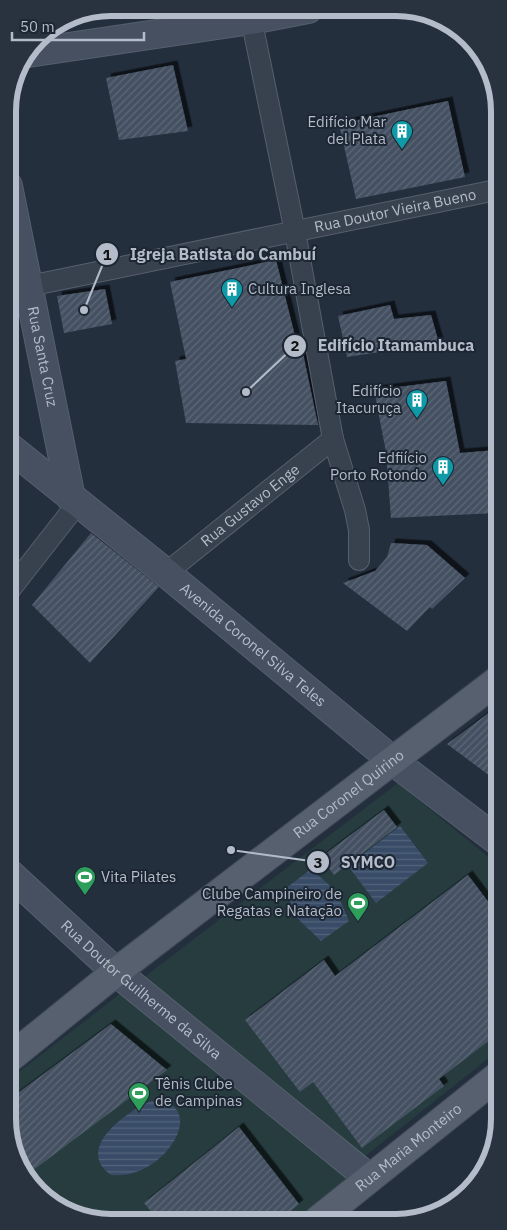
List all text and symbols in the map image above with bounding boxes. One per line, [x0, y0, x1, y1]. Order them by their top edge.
scale bar [12, 10, 145, 42]
text: 50 m [20, 17, 55, 36]
place label: Edifício Mar del Plata [307, 112, 386, 148]
building icon: Edifício Mar del Plata [390, 119, 414, 150]
street label: Rua Doutor Vieira Bueno [313, 184, 478, 236]
callout: Igreja Batista do Cambuí [95, 239, 326, 270]
text: Igreja Batista do Cambuí [130, 244, 316, 264]
text: 1 [102, 245, 112, 264]
building icon: Cultura Inglesa [220, 277, 244, 308]
place label: Cultura Inglesa [248, 279, 351, 298]
street label: Rua Santa Cruz [24, 305, 62, 408]
callout: Edifício Itamambuca [283, 330, 484, 361]
text: Edifício Itamambuca [318, 335, 474, 355]
text: 2 [290, 336, 300, 355]
place label: Edifício Itacuruça [336, 381, 401, 417]
building icon: Edifício Itacuruça [405, 388, 429, 419]
place label: Edfiício Porto Rotondo [330, 448, 427, 484]
building icon: Edfiício Porto Rotondo [431, 455, 455, 486]
street label: Rua Gustavo Enge [197, 460, 303, 550]
street label: Avenida Coronel Silva Teles [176, 578, 330, 711]
street label: Rua Coronel Quirino [289, 745, 408, 842]
callout: SYMCO [306, 847, 405, 878]
text: SYMCO [341, 852, 395, 872]
text: 3 [313, 853, 323, 872]
sports icon: Vita Pilates [73, 865, 97, 896]
place label: Vita Pilates [101, 867, 176, 886]
place label: Clube Campineiro de Regatas e Natação [202, 884, 342, 920]
sports icon: Clube Campineiro de Regatas e Natação [346, 891, 370, 922]
street label: Rua Doutor Guilherme da Silva [57, 916, 226, 1063]
place label: Tênis Clube de Campinas [155, 1074, 242, 1110]
sports icon: Tênis Clube de Campinas [127, 1081, 151, 1112]
street label: Rua Maria Monteiro [351, 1099, 465, 1195]

